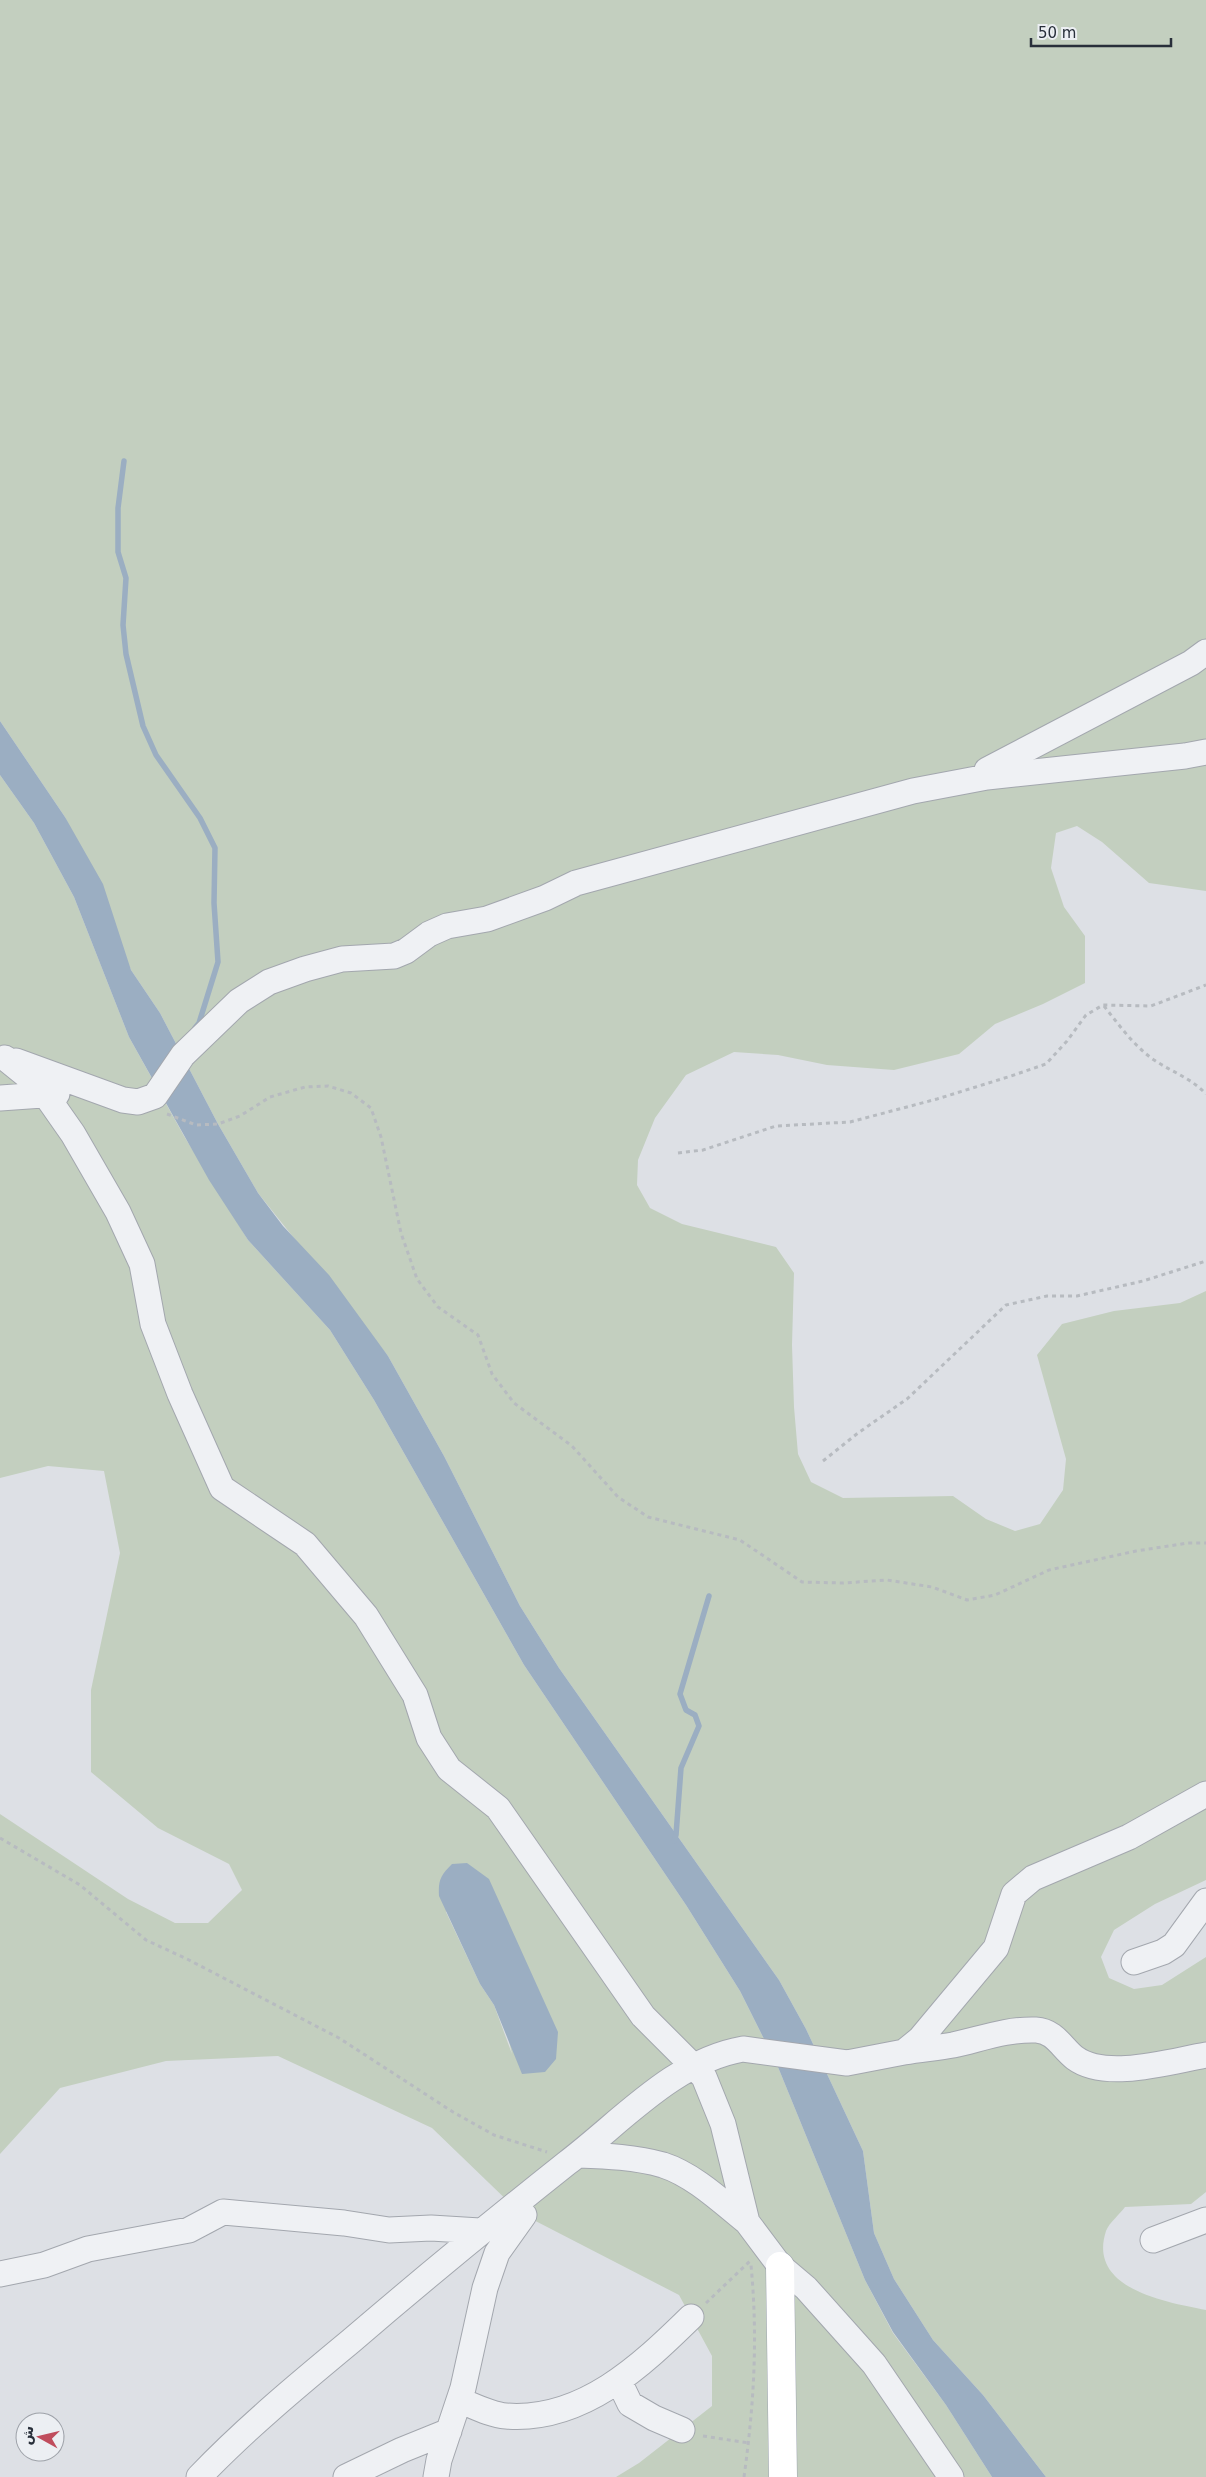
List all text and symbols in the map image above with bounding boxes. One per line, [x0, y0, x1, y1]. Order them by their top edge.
scale bar [1031, 15, 1171, 47]
text: 50 m [1038, 24, 1076, 42]
north arrow [15, 2412, 65, 2462]
text: ش [18, 2425, 36, 2446]

